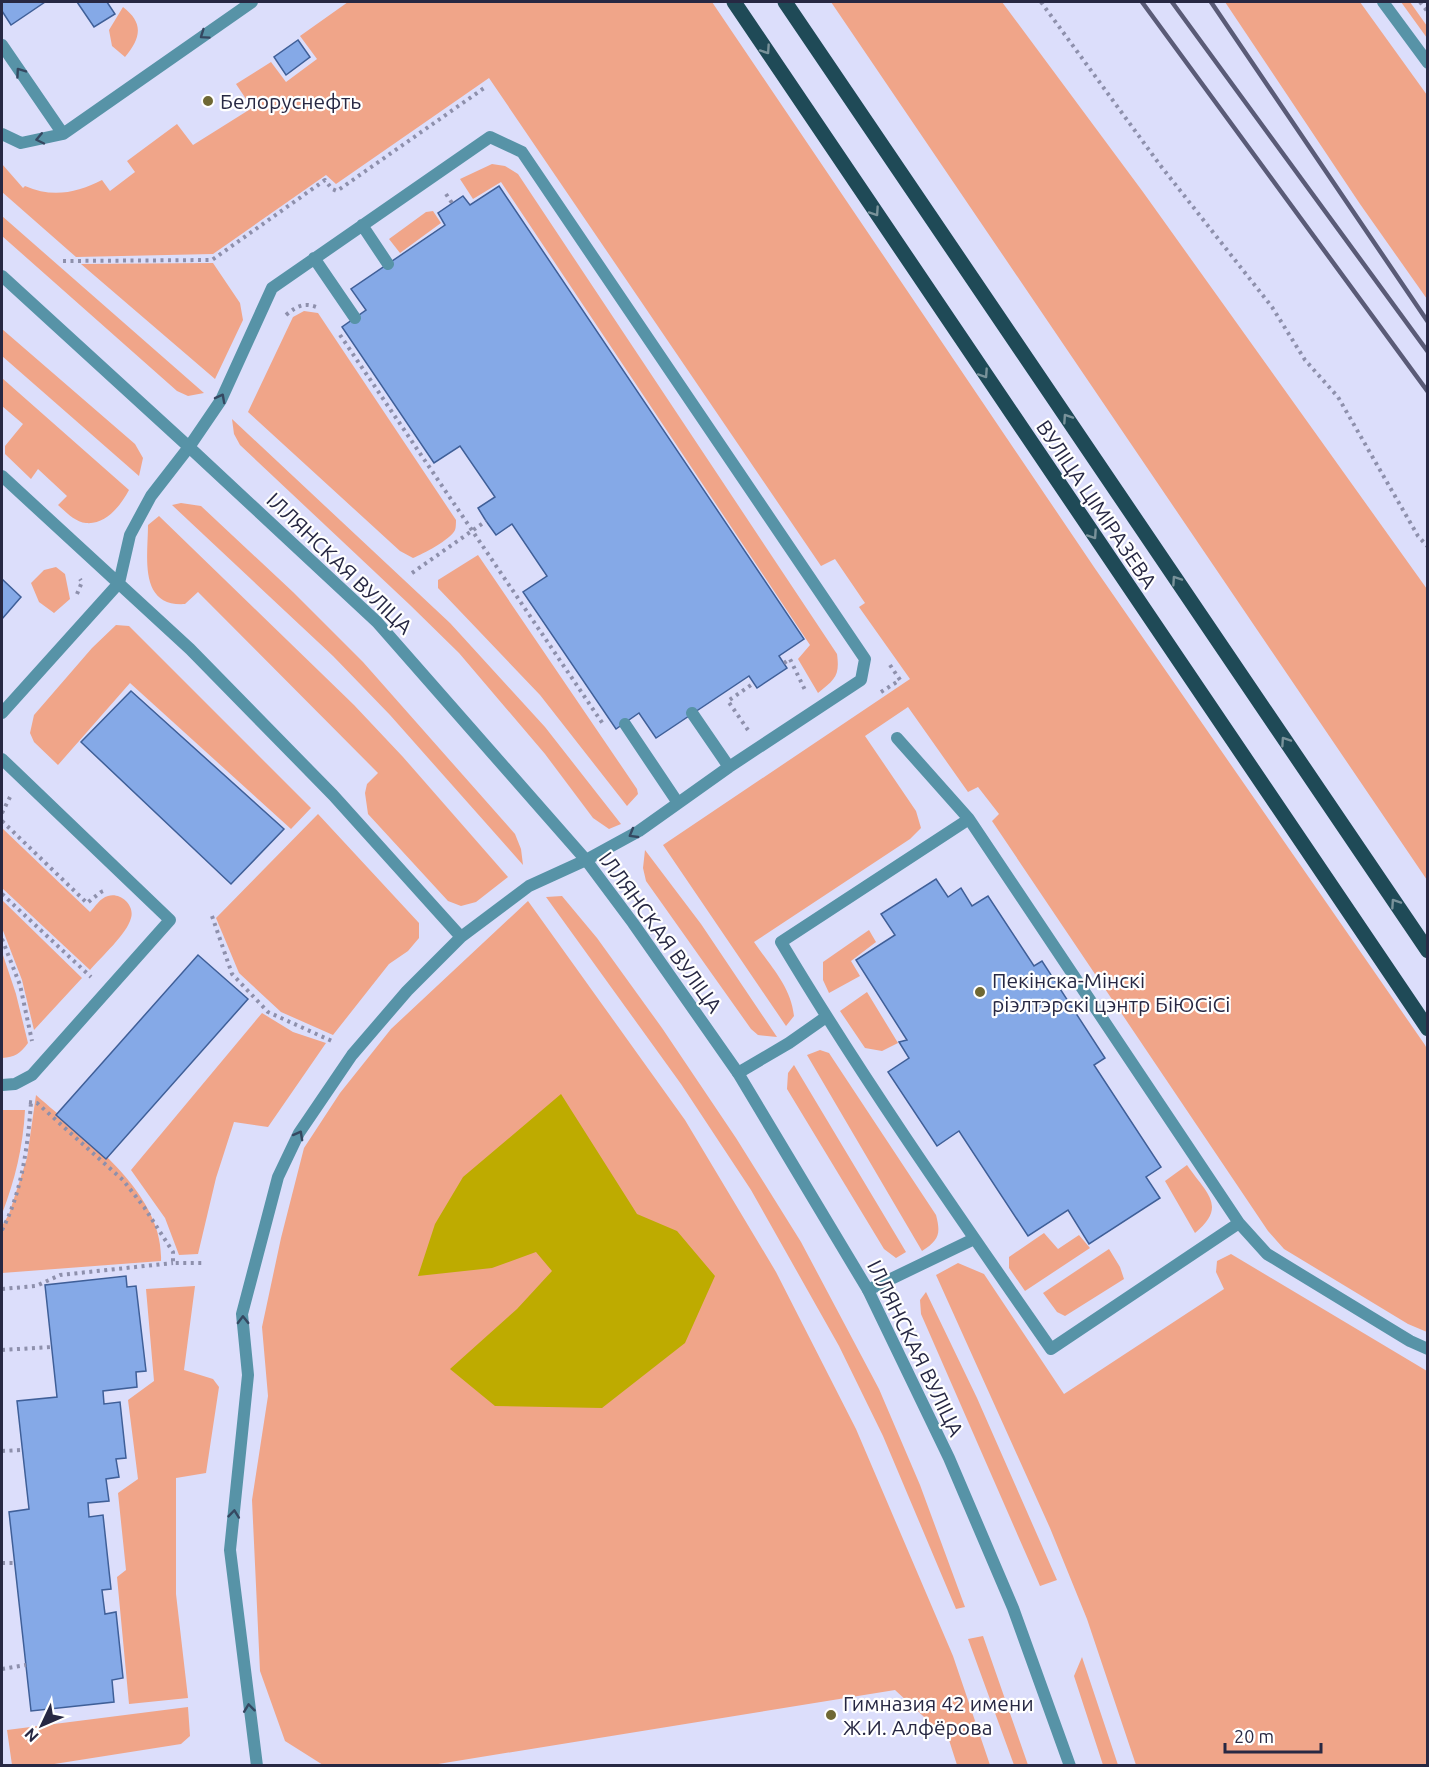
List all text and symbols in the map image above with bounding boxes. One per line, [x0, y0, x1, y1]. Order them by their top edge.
one-way arrow [199, 28, 210, 39]
one-way arrow [759, 43, 770, 54]
one-way arrow [16, 68, 27, 79]
place label: Белоруснефть [220, 89, 361, 113]
marker: Белоруснефть [201, 94, 215, 108]
one-way arrow [36, 131, 46, 144]
one-way arrow [868, 205, 879, 216]
one-way arrow [977, 367, 988, 378]
one-way arrow [214, 394, 225, 404]
one-way arrow [1063, 414, 1074, 425]
street label: ВУЛІЦА ЦІМІРАЗЕВА [1032, 415, 1162, 593]
street label: ІЛЛЯНСКАЯ ВУЛІЦА [262, 487, 418, 639]
one-way arrow [1086, 529, 1097, 540]
one-way arrow [1172, 575, 1183, 586]
one-way arrow [1281, 737, 1292, 748]
one-way arrow [629, 826, 639, 838]
street label: ІЛЛЯНСКАЯ ВУЛІЦА [595, 847, 728, 1017]
one-way arrow [1391, 898, 1402, 909]
place label: Пекінска-Мінскі ріэлтэрскі цэнтр БіЮСіСі [992, 968, 1230, 1016]
marker: Пекінска-Мінскі ріэлтэрскі цэнтр БіЮСіСі [973, 985, 987, 999]
one-way arrow [292, 1130, 303, 1141]
street label: ІЛЛЯНСКАЯ ВУЛІЦА [863, 1256, 969, 1440]
one-way arrow [237, 1315, 250, 1324]
one-way arrow [227, 1509, 239, 1519]
place label: Гимназия 42 имени Ж.И. Алфёрова [843, 1691, 1034, 1739]
north arrow [12, 1695, 72, 1755]
one-way arrow [244, 1703, 256, 1712]
marker: Гимназия 42 имени Ж.И. Алфёрова [824, 1708, 838, 1722]
scale bar [1225, 1716, 1321, 1754]
text: N [21, 1725, 42, 1746]
text: 20 m [1234, 1726, 1274, 1746]

